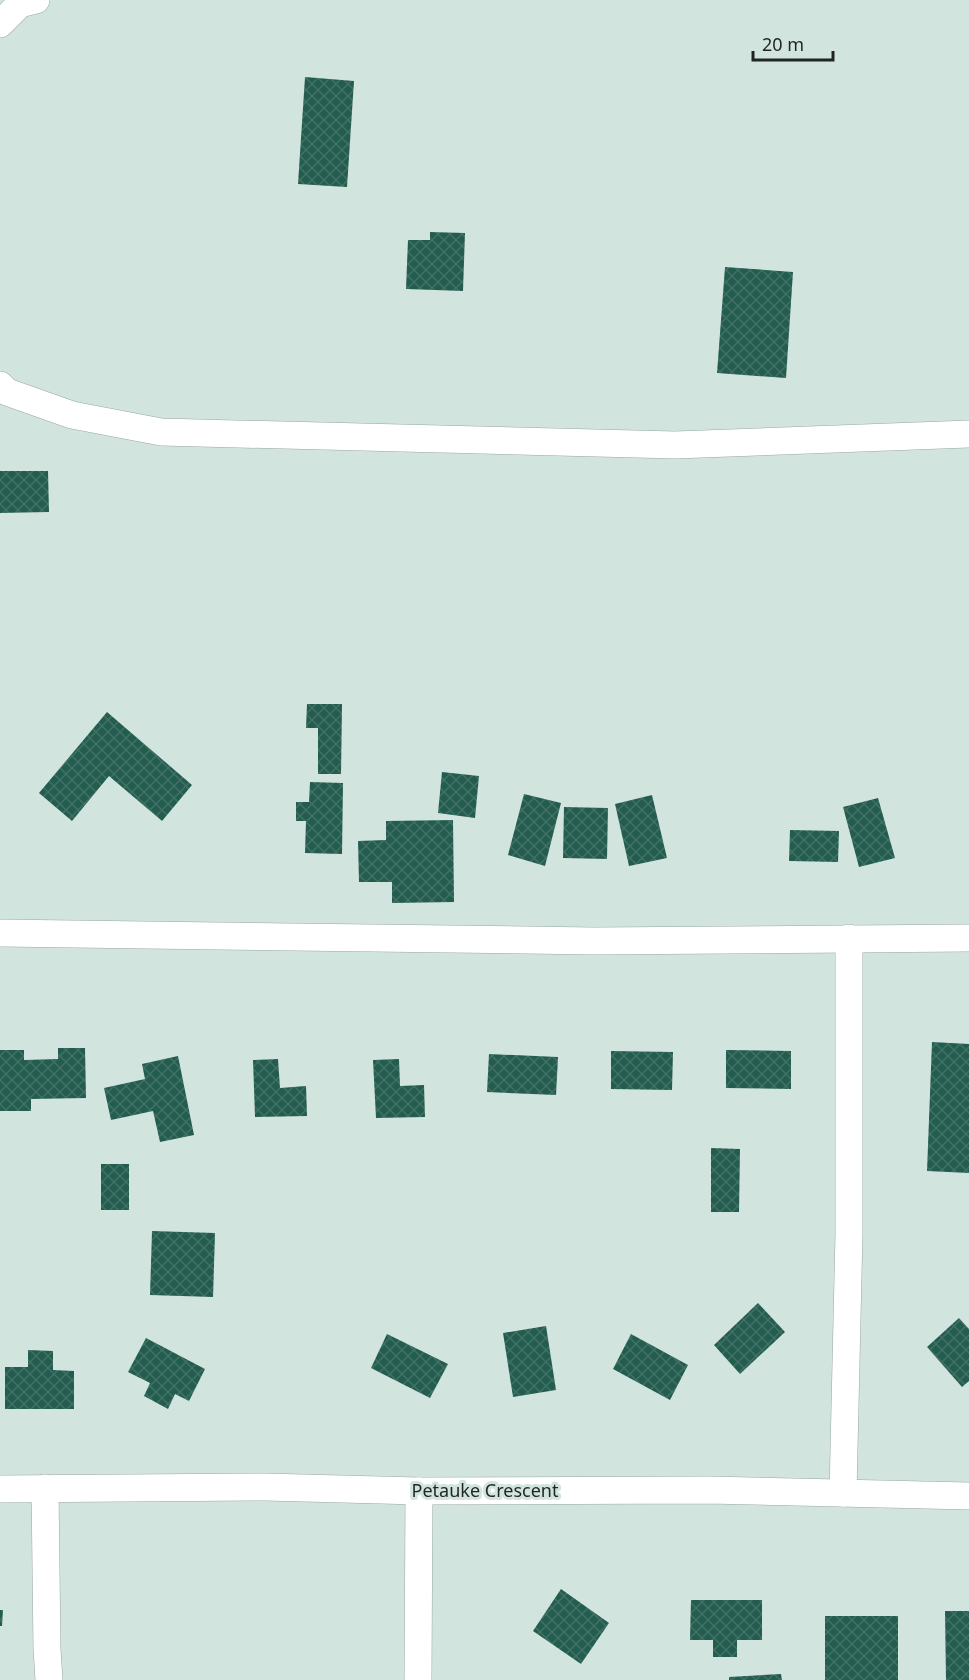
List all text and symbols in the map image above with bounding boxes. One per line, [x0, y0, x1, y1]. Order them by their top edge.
scale bar [753, 24, 832, 62]
text: 20 m [762, 32, 804, 56]
street label: Petauke Crescent [412, 1478, 559, 1502]

